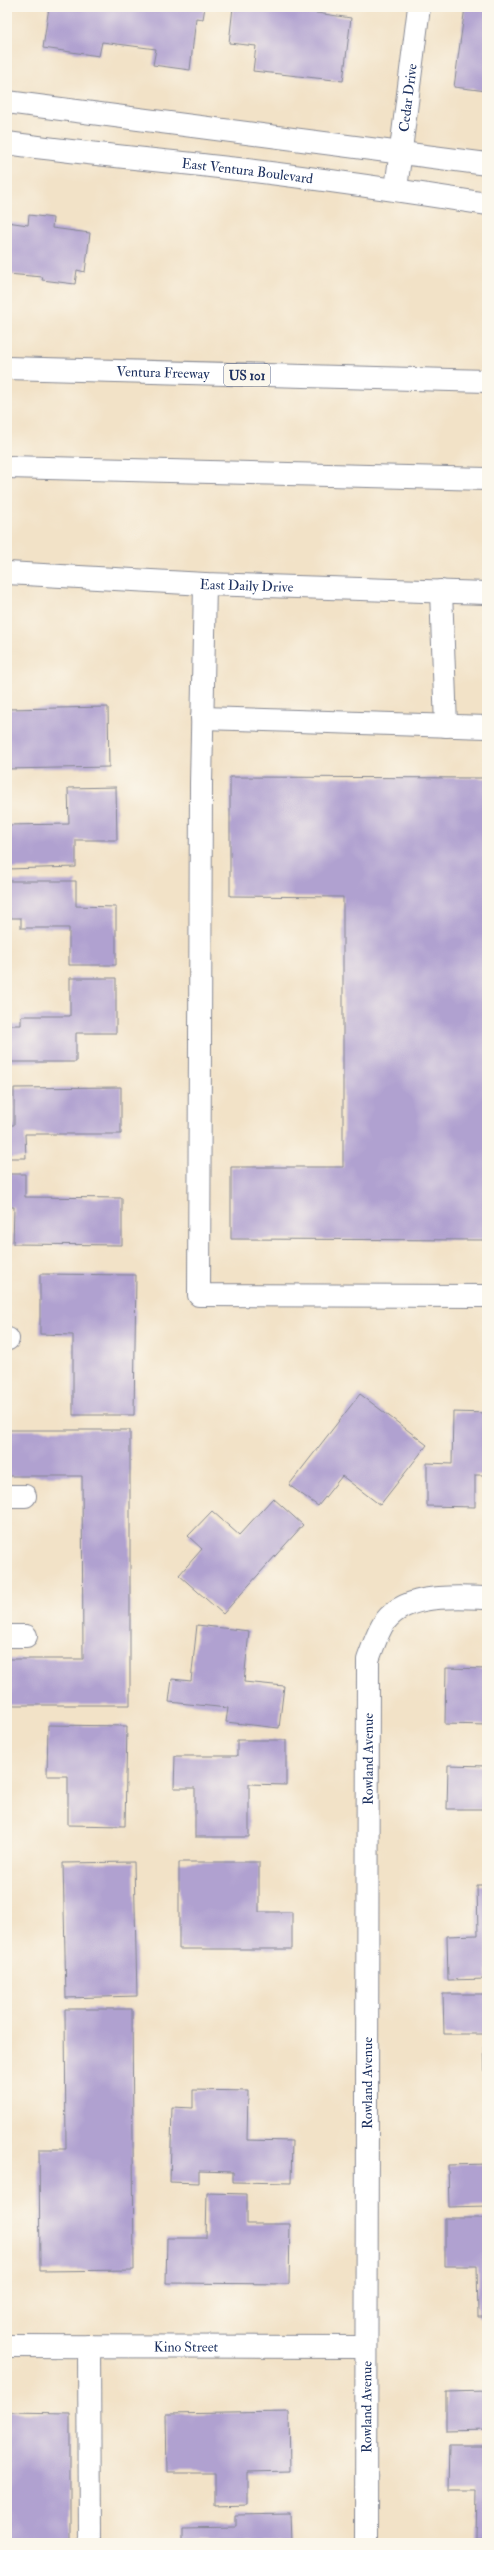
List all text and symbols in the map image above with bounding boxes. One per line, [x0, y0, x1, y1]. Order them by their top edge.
street label: Cedar Drive [395, 62, 421, 133]
street label: East Ventura Boulevard [181, 155, 314, 187]
street label: Ventura Freeway [116, 363, 211, 384]
road number: US 101 [224, 364, 270, 386]
street label: East Daily Drive [199, 576, 294, 596]
street label: Rowland Avenue [360, 1713, 377, 1805]
street label: Rowland Avenue [359, 2037, 376, 2129]
street label: Kino Street [154, 2338, 219, 2356]
street label: Rowland Avenue [358, 2361, 375, 2453]

